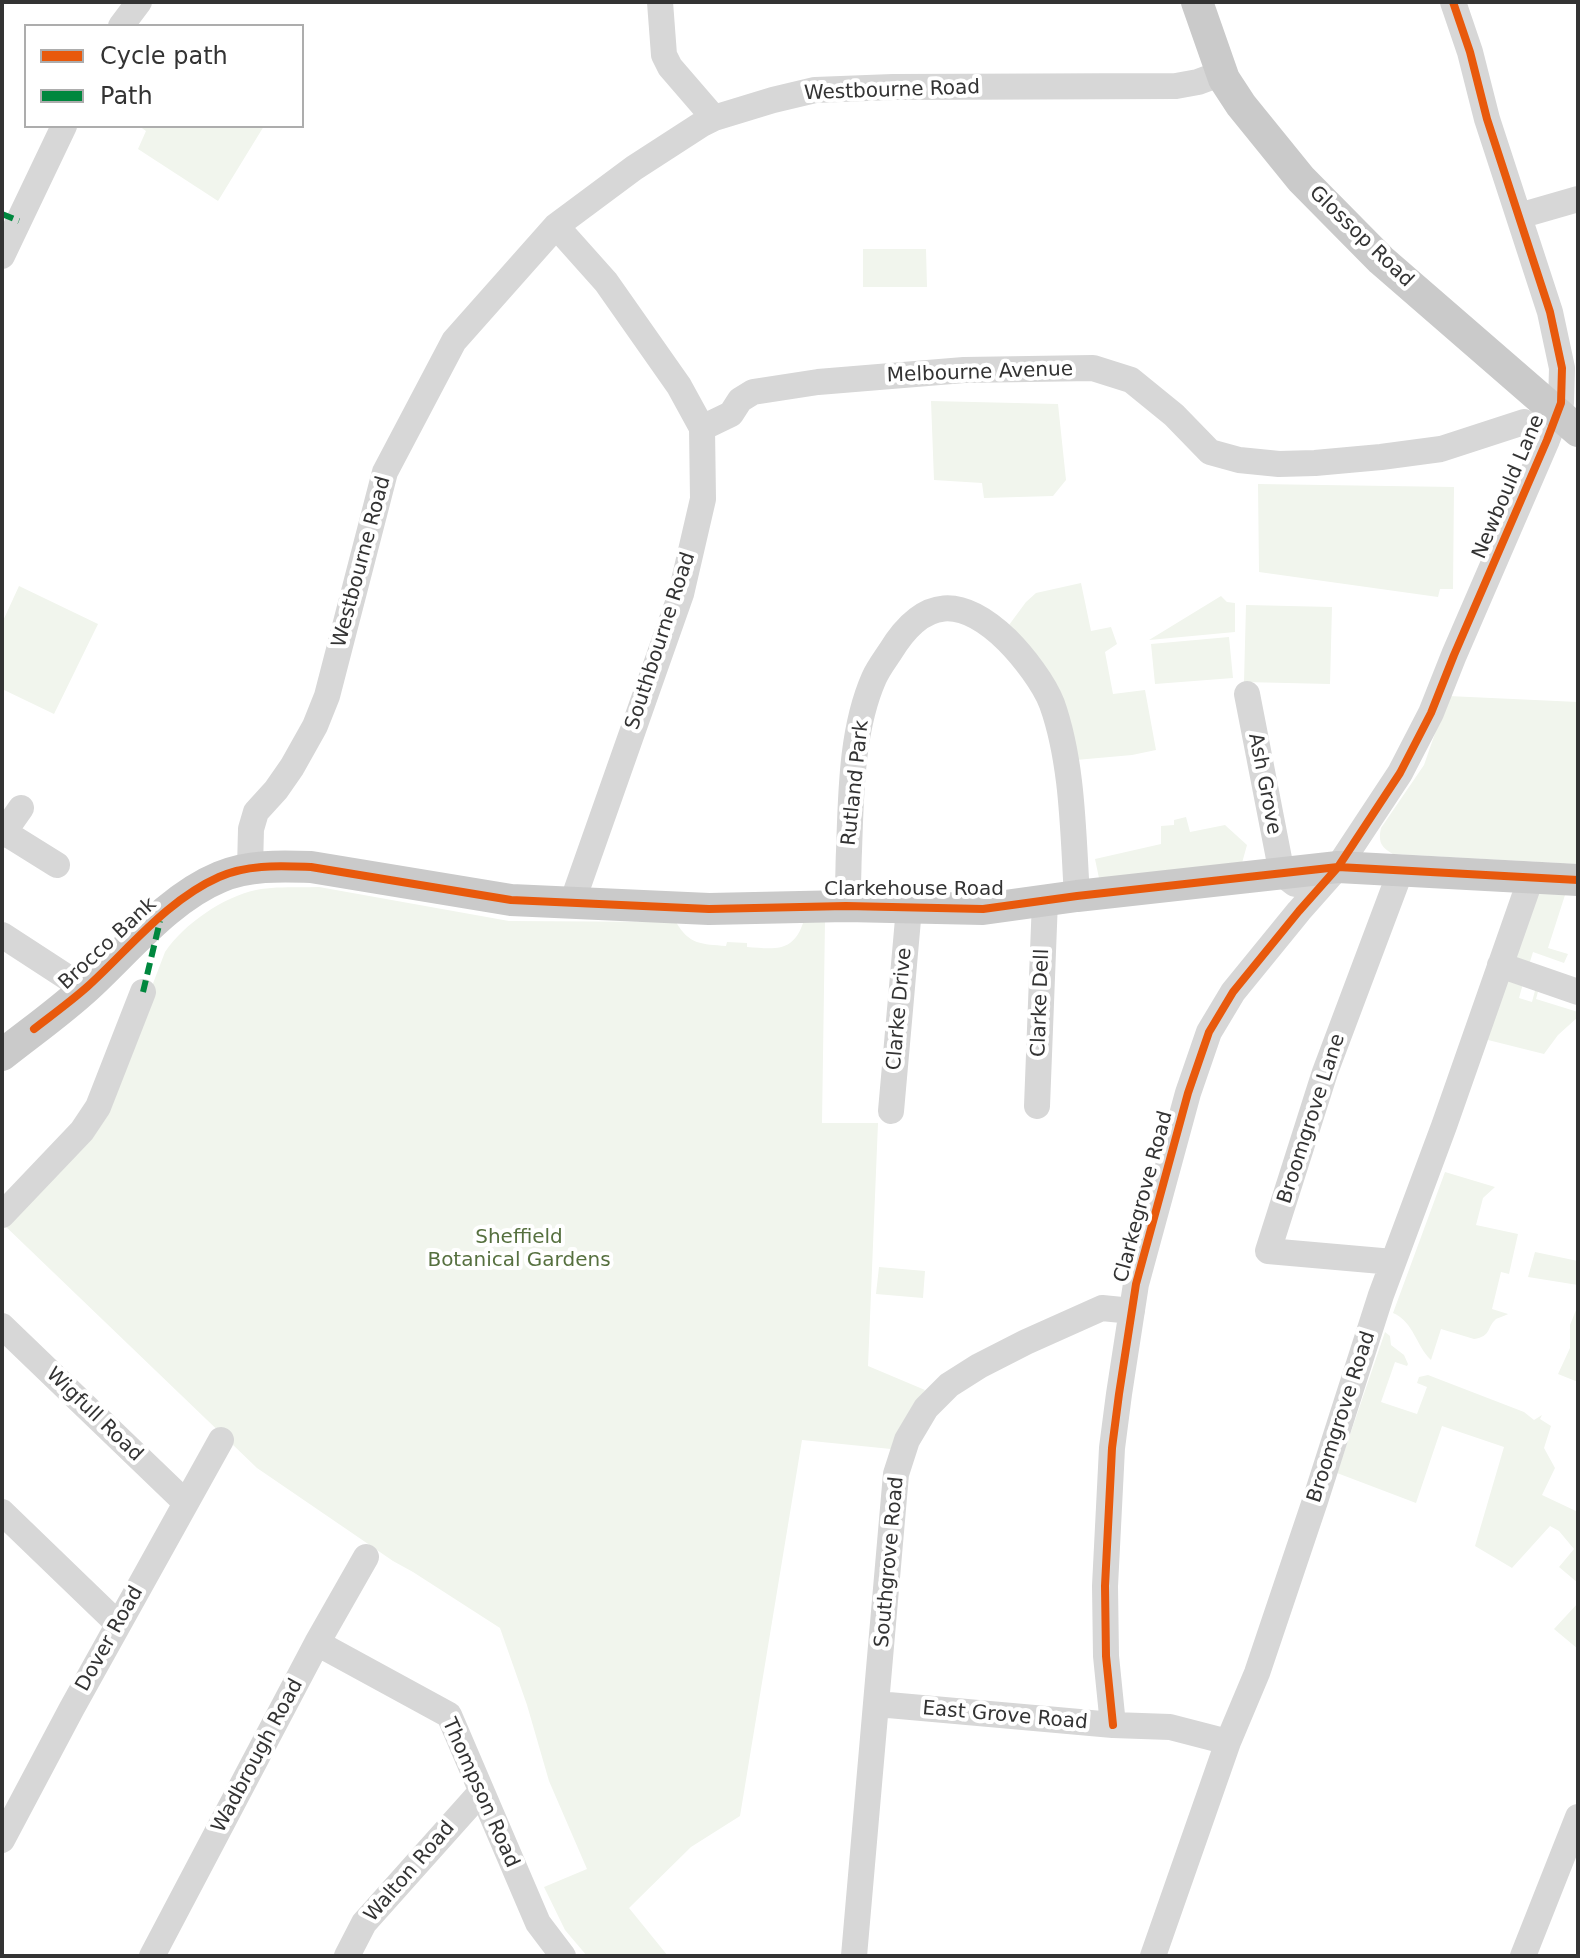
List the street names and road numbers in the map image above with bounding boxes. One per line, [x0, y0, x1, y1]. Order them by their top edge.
street label: Westbourne Road [804, 76, 980, 106]
street label: Glossop Road [1304, 181, 1418, 293]
street label: Melbourne Avenue [887, 358, 1073, 388]
street label: Newbould Lane [1468, 411, 1550, 563]
street label: Westbourne Road [328, 474, 396, 650]
street label: Southbourne Road [621, 549, 701, 733]
street label: Rutland Park [837, 719, 875, 847]
street label: Ash Grove [1242, 731, 1286, 837]
street label: Clarkehouse Road [824, 878, 1004, 902]
street label: Brocco Bank [54, 893, 162, 995]
street label: Clarke Drive [883, 947, 917, 1071]
street label: Clarke Dell [1027, 948, 1055, 1058]
street label: Broomgrove Lane [1273, 1031, 1351, 1207]
street label: Clarkegrove Road [1110, 1109, 1178, 1285]
street label: Broomgrove Road [1303, 1328, 1381, 1506]
street label: Wigfull Road [41, 1363, 147, 1467]
street label: Southgrove Road [871, 1476, 909, 1648]
street label: Dover Road [71, 1582, 149, 1696]
street label: Wadbrough Road [207, 1675, 309, 1837]
street label: East Grove Road [921, 1697, 1089, 1735]
street label: Thompson Road [436, 1714, 524, 1872]
street label: Walton Road [360, 1817, 460, 1927]

